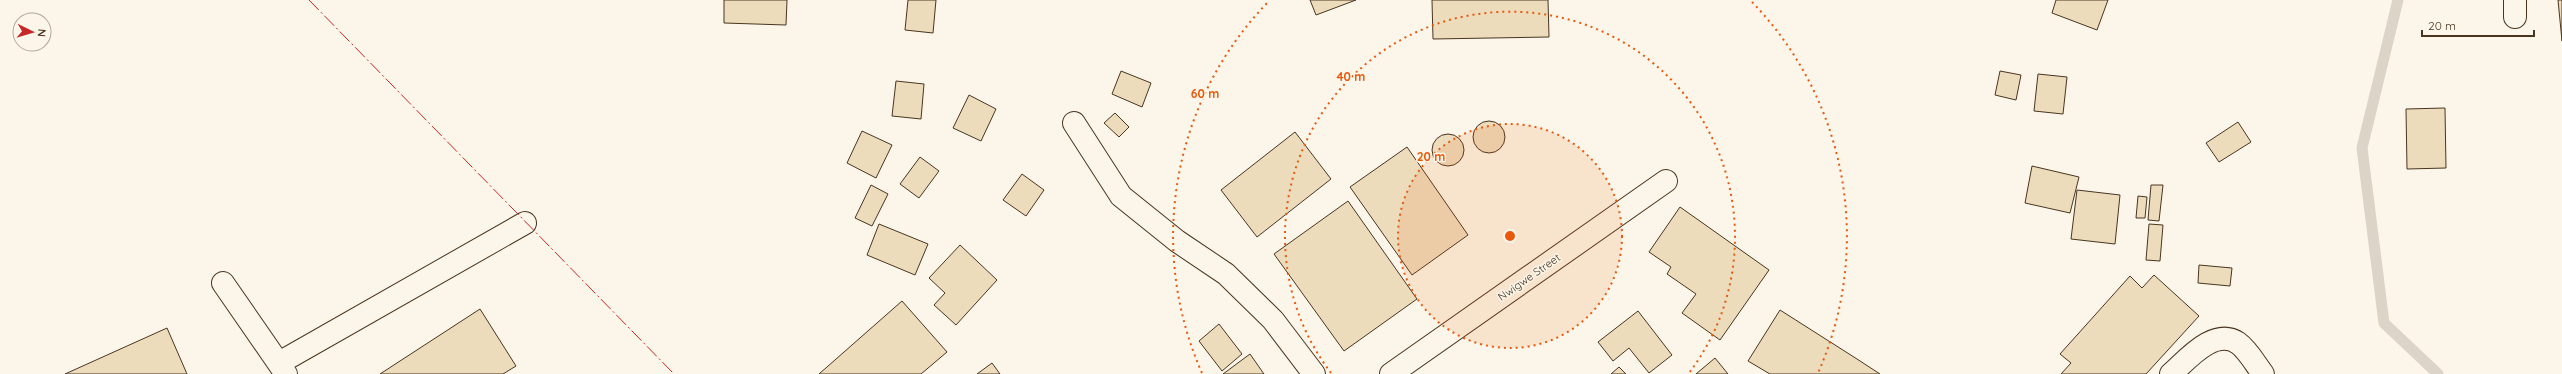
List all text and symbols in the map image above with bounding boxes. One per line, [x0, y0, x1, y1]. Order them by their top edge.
north arrow [12, 12, 52, 52]
scale bar [2422, 12, 2534, 38]
text: 20 m [2428, 18, 2456, 33]
text: N [35, 28, 49, 38]
text: 40 m [1337, 69, 1365, 84]
text: 60 m [1191, 86, 1219, 101]
text: 20 m [1417, 149, 1445, 164]
centre of rings [1503, 229, 1517, 243]
street label: Nwigwe Street [1495, 250, 1563, 304]

